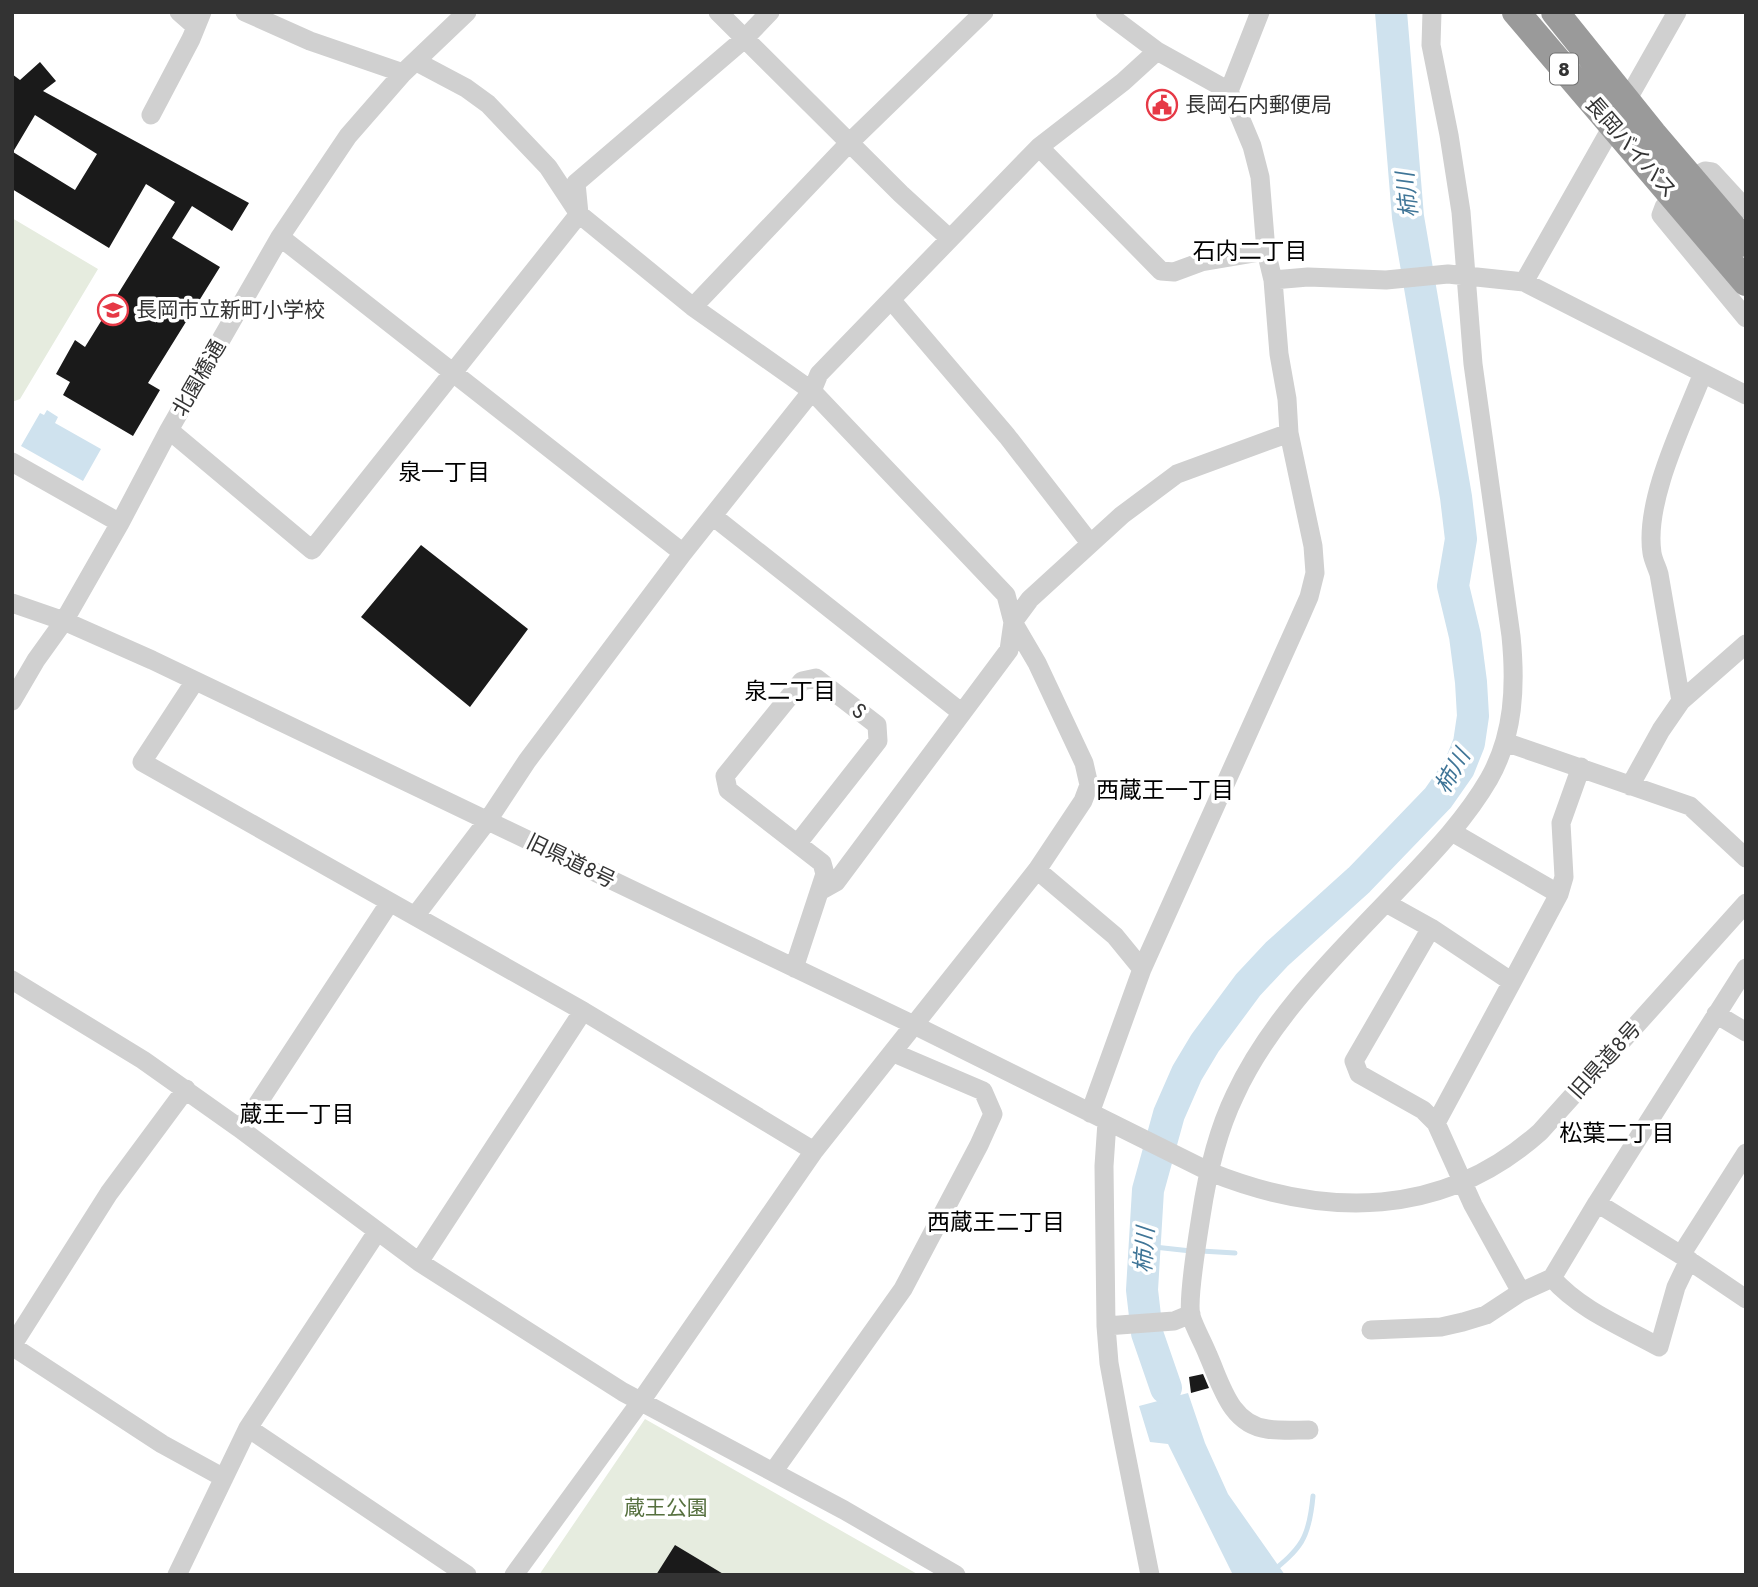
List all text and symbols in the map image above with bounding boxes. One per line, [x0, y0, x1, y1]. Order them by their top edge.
road number: 8 [1550, 54, 1578, 85]
public building icon: 長岡石内郵便局 [1145, 88, 1179, 122]
place label: 長岡石内郵便局 [1185, 90, 1332, 120]
street label: 長岡バイパス [1578, 90, 1684, 204]
water label: 柿川 [1387, 167, 1426, 220]
district label: 石内二丁目 [1193, 234, 1308, 268]
school or university icon: 長岡市立新町小学校 [96, 293, 130, 327]
place label: 長岡市立新町小学校 [136, 295, 325, 325]
street label: 北園橋通 [165, 334, 233, 422]
district label: 泉一丁目 [398, 455, 490, 489]
district label: 泉二丁目 [744, 674, 836, 708]
street label: S [845, 696, 873, 726]
water label: 柿川 [1426, 740, 1480, 799]
district label: 西蔵王一丁目 [1096, 773, 1234, 807]
street label: 旧県道8号 [522, 827, 620, 895]
street label: 旧県道8号 [1562, 1014, 1648, 1106]
district label: 蔵王一丁目 [240, 1097, 355, 1131]
district label: 松葉二丁目 [1560, 1116, 1675, 1150]
district label: 西蔵王二丁目 [927, 1205, 1065, 1239]
water label: 柿川 [1125, 1223, 1163, 1274]
park label: 蔵王公園 [624, 1493, 708, 1523]

